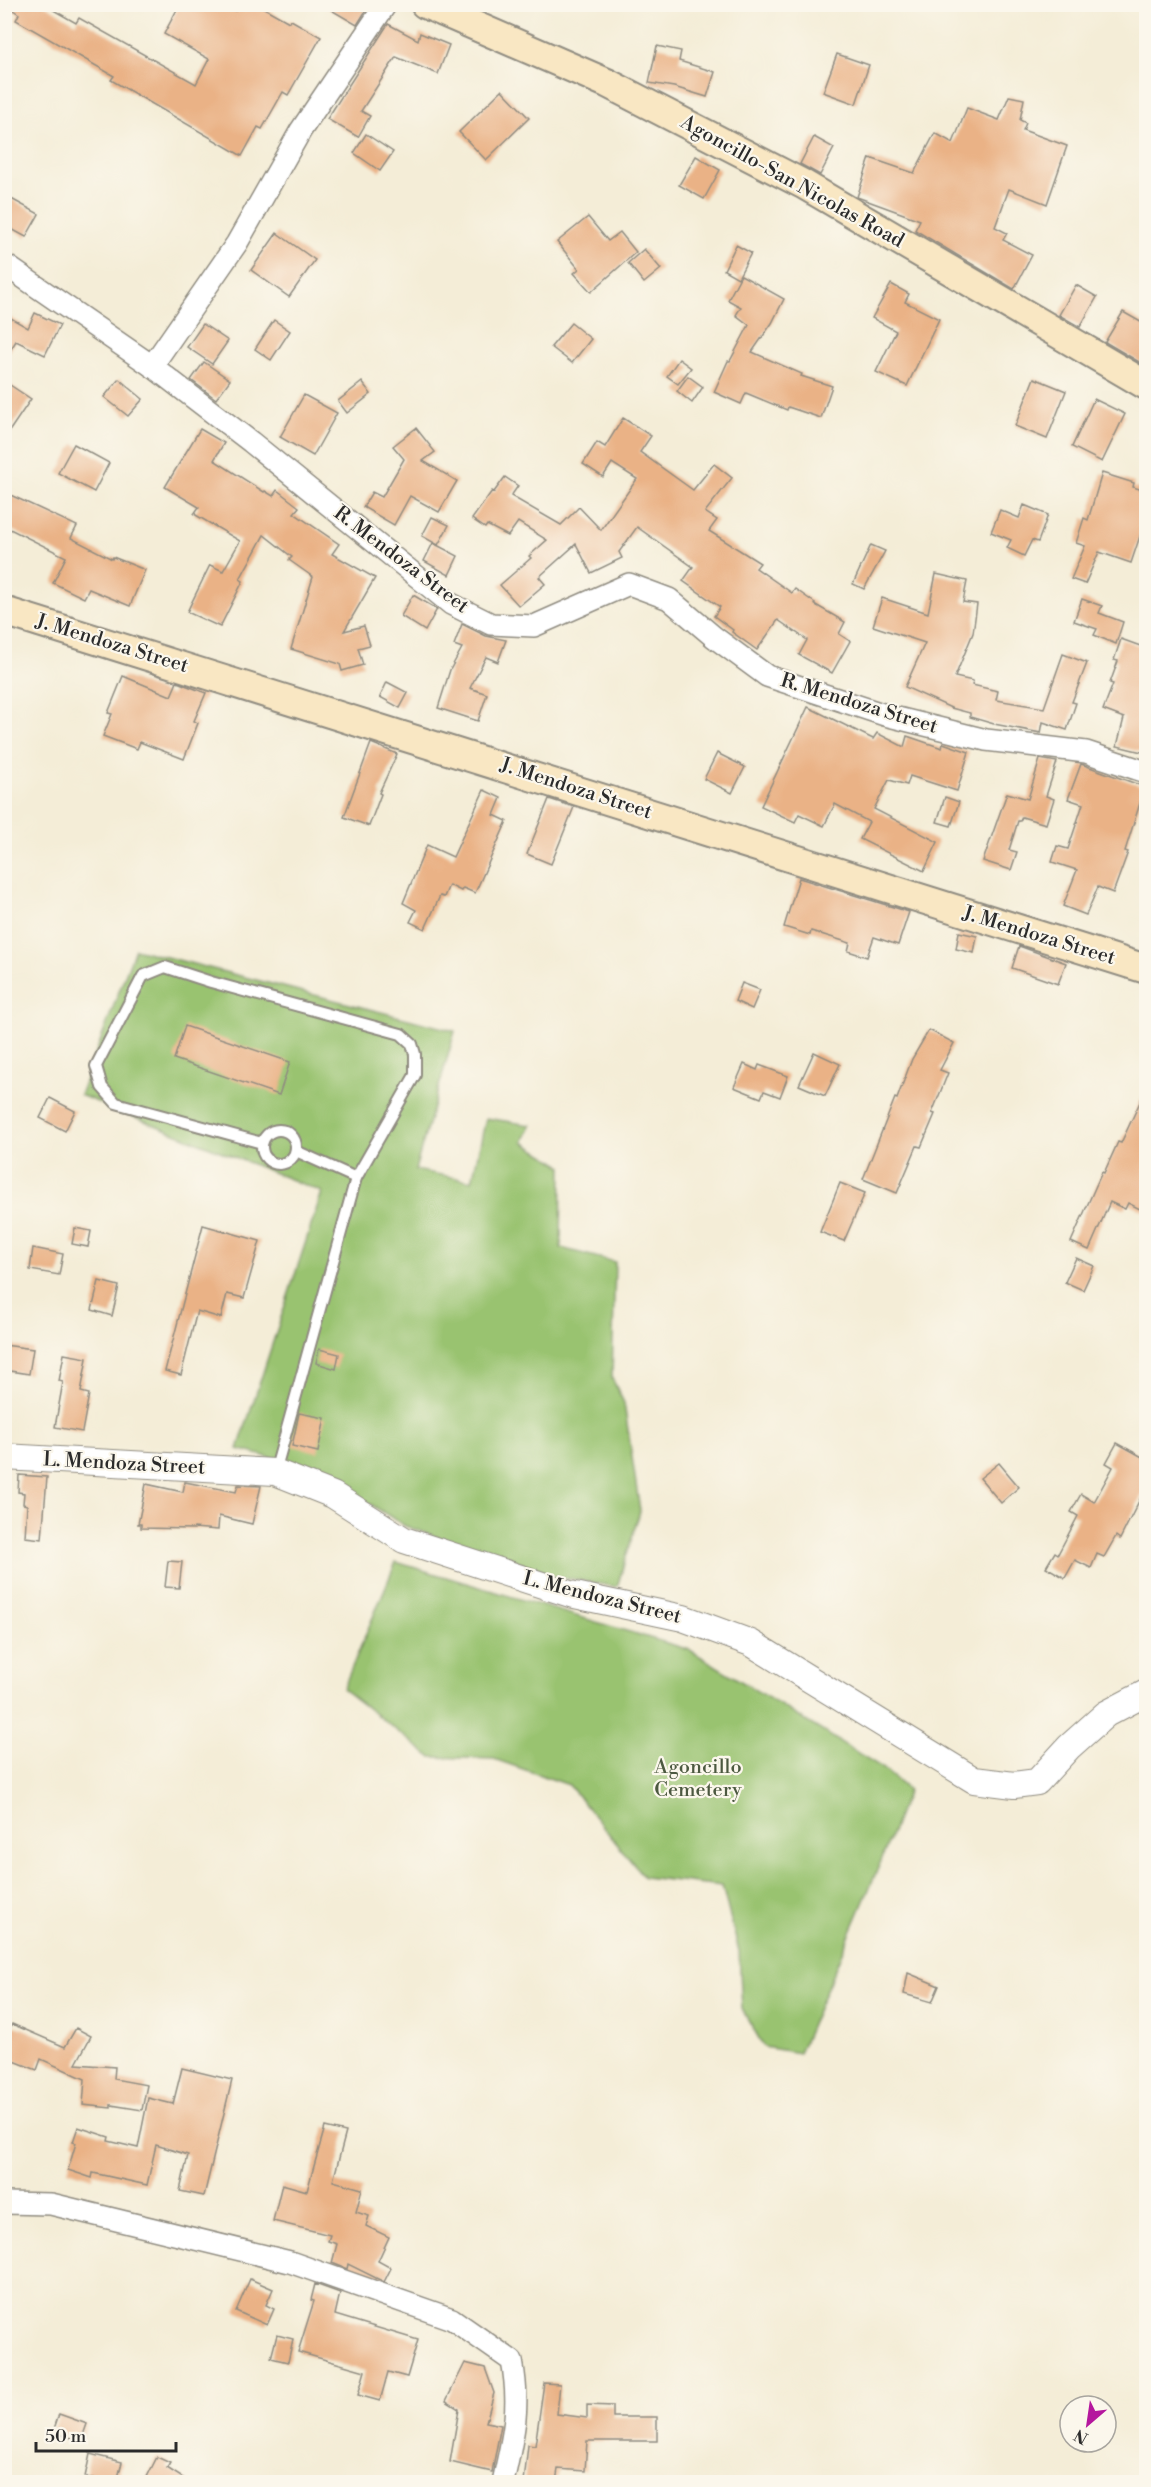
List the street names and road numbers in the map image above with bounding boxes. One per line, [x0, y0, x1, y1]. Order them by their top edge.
street label: Agoncillo-San Nicolas Road [675, 110, 909, 254]
street label: R. Mendoza Street [328, 501, 474, 619]
street label: J. Mendoza Street [32, 609, 191, 679]
street label: R. Mendoza Street [777, 668, 941, 740]
street label: J. Mendoza Street [496, 752, 655, 825]
street label: J. Mendoza Street [959, 901, 1118, 971]
street label: L. Mendoza Street [42, 1447, 206, 1481]
street label: L. Mendoza Street [520, 1566, 684, 1630]

